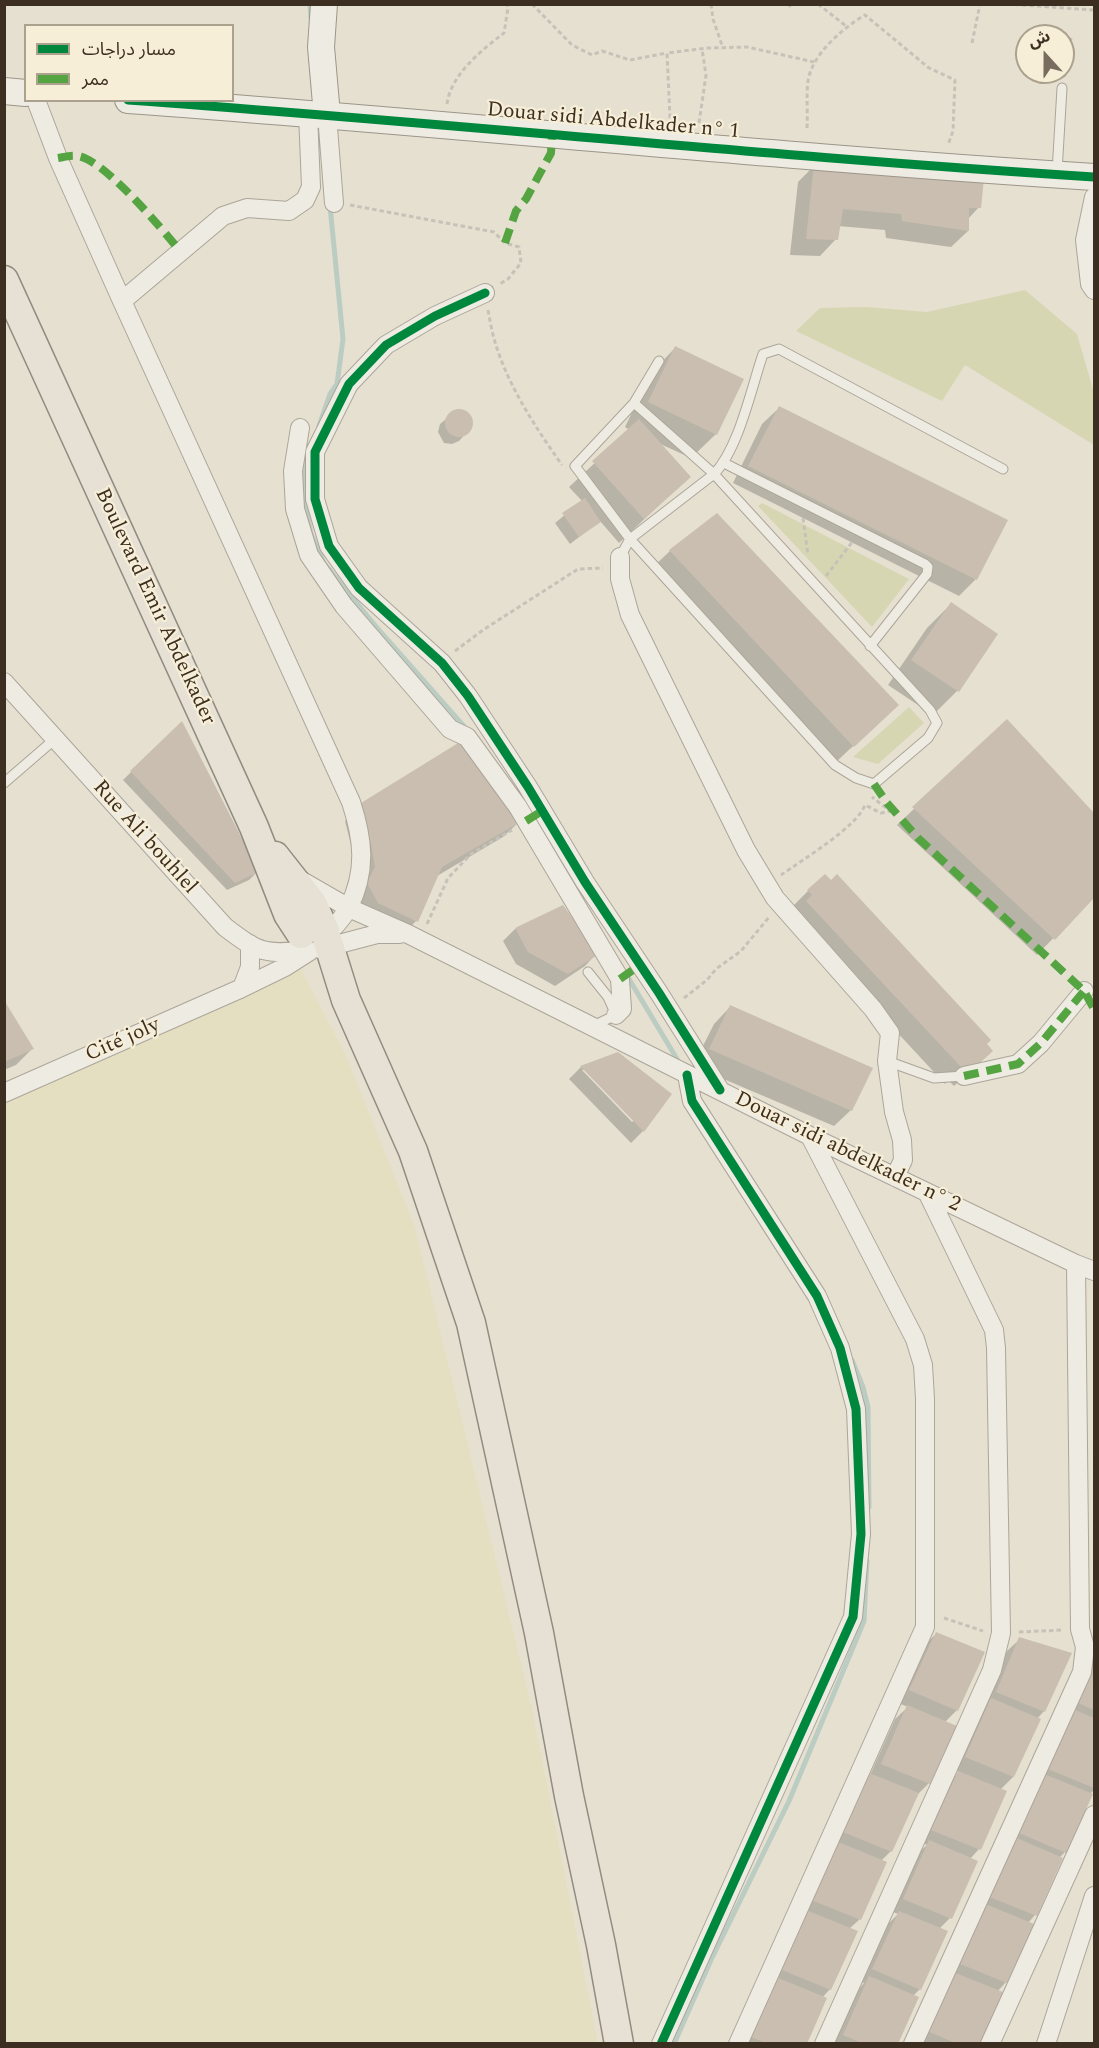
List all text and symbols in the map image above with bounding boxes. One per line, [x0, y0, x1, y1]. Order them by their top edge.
legend [24, 24, 234, 102]
north arrow [1015, 24, 1075, 84]
text: ش [1025, 24, 1054, 54]
text: مسار دراجات [82, 36, 176, 63]
text: ممر [82, 66, 109, 93]
street label: Douar sidi Abdelkader n° 1 [486, 98, 740, 146]
street label: Boulevard Emir Abdelkader [88, 485, 220, 729]
street label: Rue Ali bouhlel [86, 776, 202, 900]
street label: Cité joly [82, 1013, 164, 1069]
street label: Douar sidi abdelkader n° 2 [730, 1087, 964, 1219]

